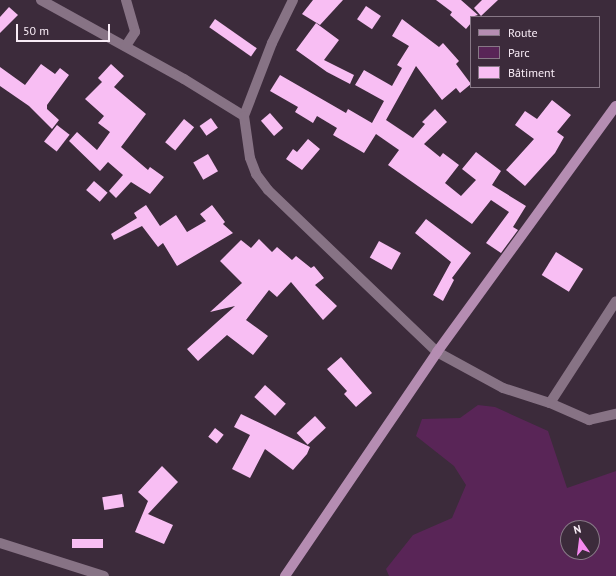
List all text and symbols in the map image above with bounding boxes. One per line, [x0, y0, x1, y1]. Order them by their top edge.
scale bar [18, 16, 112, 42]
legend [470, 16, 600, 88]
text: 50 m [23, 23, 49, 38]
text: Route [508, 25, 538, 40]
text: Parc [508, 45, 530, 60]
text: Bâtiment [508, 65, 555, 80]
north arrow [560, 520, 600, 560]
text: N [572, 522, 583, 537]

